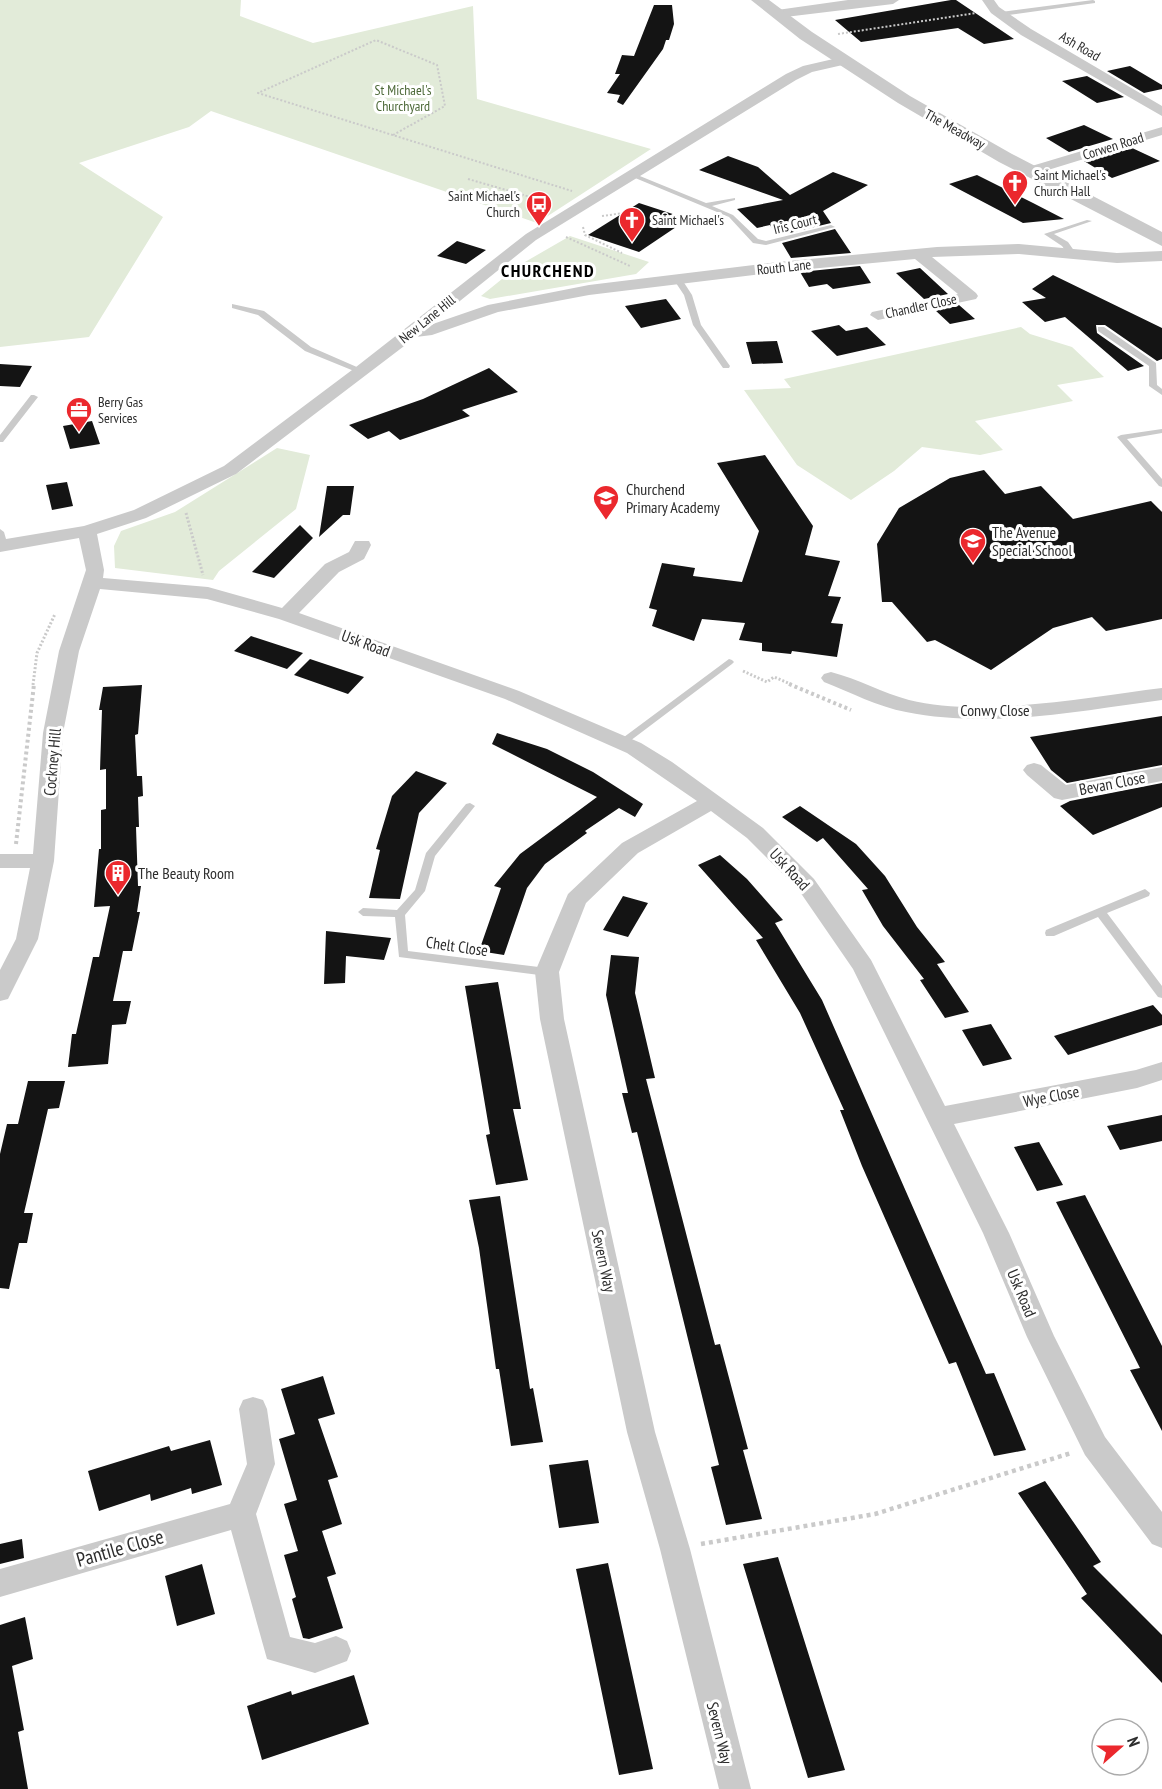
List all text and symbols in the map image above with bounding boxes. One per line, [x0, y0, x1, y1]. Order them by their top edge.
street label: Ash Road [1056, 27, 1104, 65]
park label: St Michael's Churchyard [374, 81, 432, 115]
street label: The Meadway [921, 105, 989, 153]
street label: Corwen Road [1080, 128, 1146, 164]
place label: Saint Michael's Church Hall [1034, 166, 1106, 200]
church icon: Saint Michael's Church Hall [1000, 168, 1030, 206]
place label: Saint Michael's Church [448, 187, 520, 221]
bus stop icon: Saint Michael's Church [524, 189, 554, 227]
church icon: Saint Michael's [617, 205, 647, 243]
street label: Iris Court [771, 210, 819, 238]
place label: Saint Michael's [652, 211, 724, 229]
street label: Routh Lane [756, 255, 812, 279]
district label: CHURCHEND [501, 259, 595, 282]
street label: New Lane Hill [395, 290, 459, 347]
street label: Chandler Close [884, 290, 959, 322]
place label: Berry Gas Services [98, 393, 143, 427]
office icon: Berry Gas Services [64, 395, 94, 433]
place label: Churchend Primary Academy [626, 479, 720, 517]
school or university icon: Churchend Primary Academy [591, 483, 621, 521]
place label: The Avenue Special School [992, 522, 1072, 560]
school or university icon: The Avenue Special School [958, 526, 988, 564]
street label: Usk Road [339, 625, 393, 661]
street label: Conwy Close [960, 700, 1030, 720]
street label: Cockney Hill [39, 727, 65, 797]
street label: Bevan Close [1077, 767, 1147, 799]
street label: Usk Road [766, 844, 814, 894]
building icon: The Beauty Room [103, 858, 133, 896]
place label: The Beauty Room [138, 863, 234, 883]
street label: Chelt Close [425, 932, 489, 960]
street label: Wye Close [1021, 1081, 1081, 1111]
street label: Severn Way [588, 1228, 620, 1294]
street label: Usk Road [1003, 1266, 1041, 1320]
street label: Pantile Close [73, 1523, 167, 1573]
street label: Severn Way [703, 1700, 737, 1766]
north arrow [1090, 1717, 1150, 1777]
text: N [1123, 1734, 1145, 1749]

